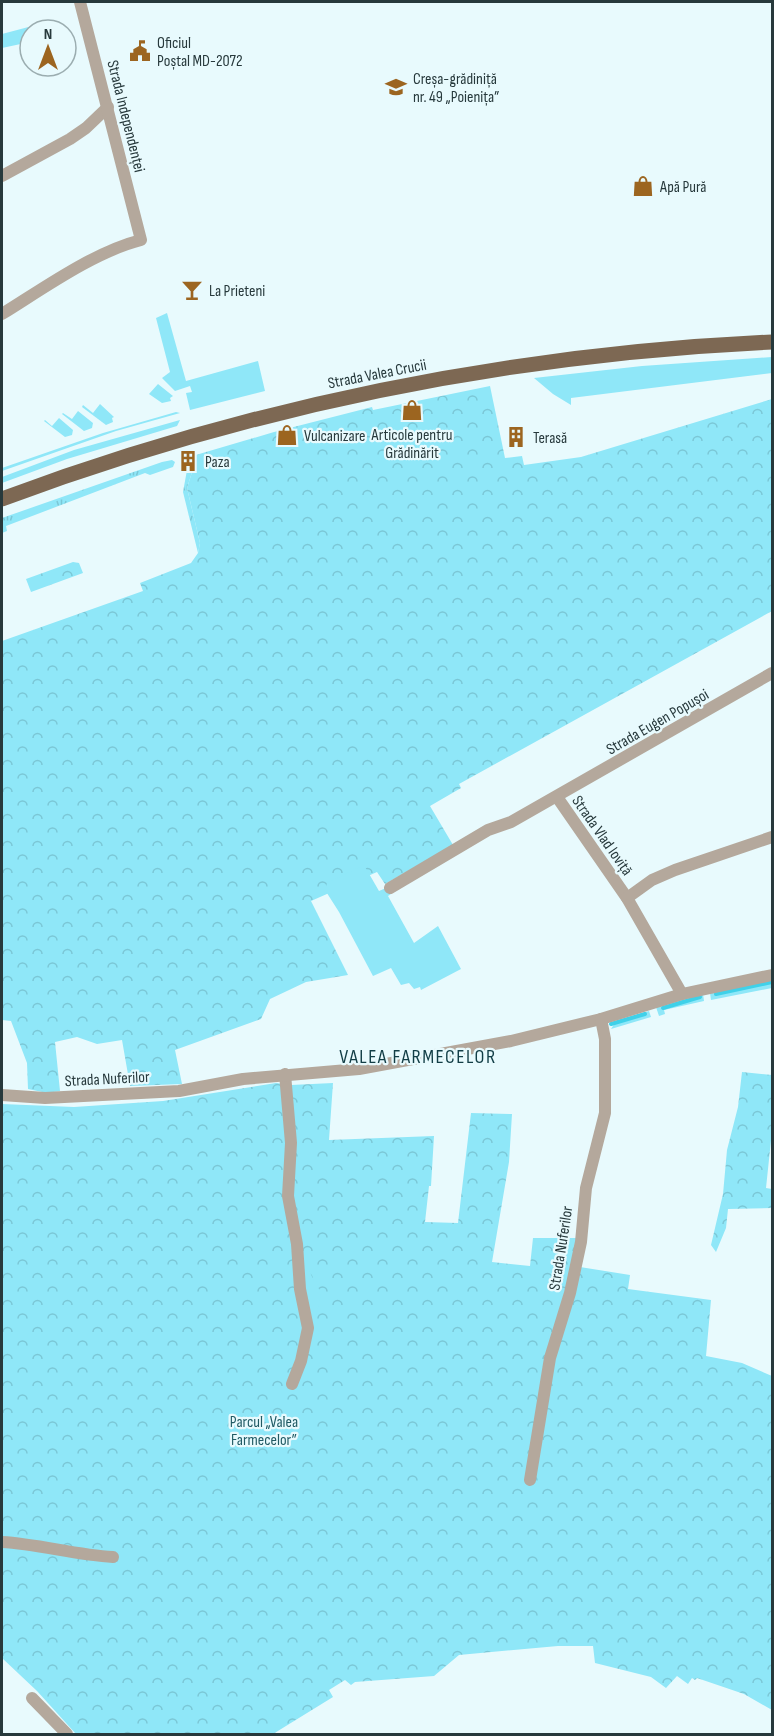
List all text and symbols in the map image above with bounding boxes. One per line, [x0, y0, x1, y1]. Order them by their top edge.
north arrow [18, 18, 78, 78]
text: N [44, 25, 52, 44]
place label: Oficiul Poștal MD-2072 [157, 34, 243, 71]
public building icon: Oficiul Poștal MD-2072 [128, 39, 152, 63]
street label: Strada Independenței [102, 58, 149, 174]
place label: Creșa-grădiniță nr. 49 „Poienița” [413, 70, 500, 107]
school or university icon: Creșa-grădiniță nr. 49 „Poienița” [384, 75, 408, 99]
shop icon: Apă Pură [631, 174, 655, 198]
place label: Apă Pură [659, 178, 706, 197]
bar icon: La Prieteni [180, 278, 204, 302]
place label: La Prieteni [209, 282, 265, 301]
street label: Strada Valea Crucii [326, 356, 428, 393]
shop icon: Articole pentru Grădinărit [400, 398, 424, 422]
shop icon: Vulcanizare [275, 423, 299, 447]
building icon: Terasă [504, 425, 528, 449]
place label: Articole pentru Grădinărit [371, 426, 452, 463]
place label: Vulcanizare [304, 427, 365, 446]
place label: Terasă [533, 429, 567, 448]
building icon: Paza [176, 449, 200, 473]
place label: Paza [205, 453, 230, 472]
street label: Strada Eugen Popușoi [603, 685, 712, 759]
street label: Strada Vlad Ioviță [567, 792, 636, 879]
district label: VALEA FARMECELOR [339, 1045, 497, 1069]
street label: Strada Nuferilor [64, 1068, 150, 1091]
street label: Strada Nuferilor [545, 1204, 578, 1292]
park label: Parcul „Valea Farmecelor” [230, 1413, 298, 1450]

